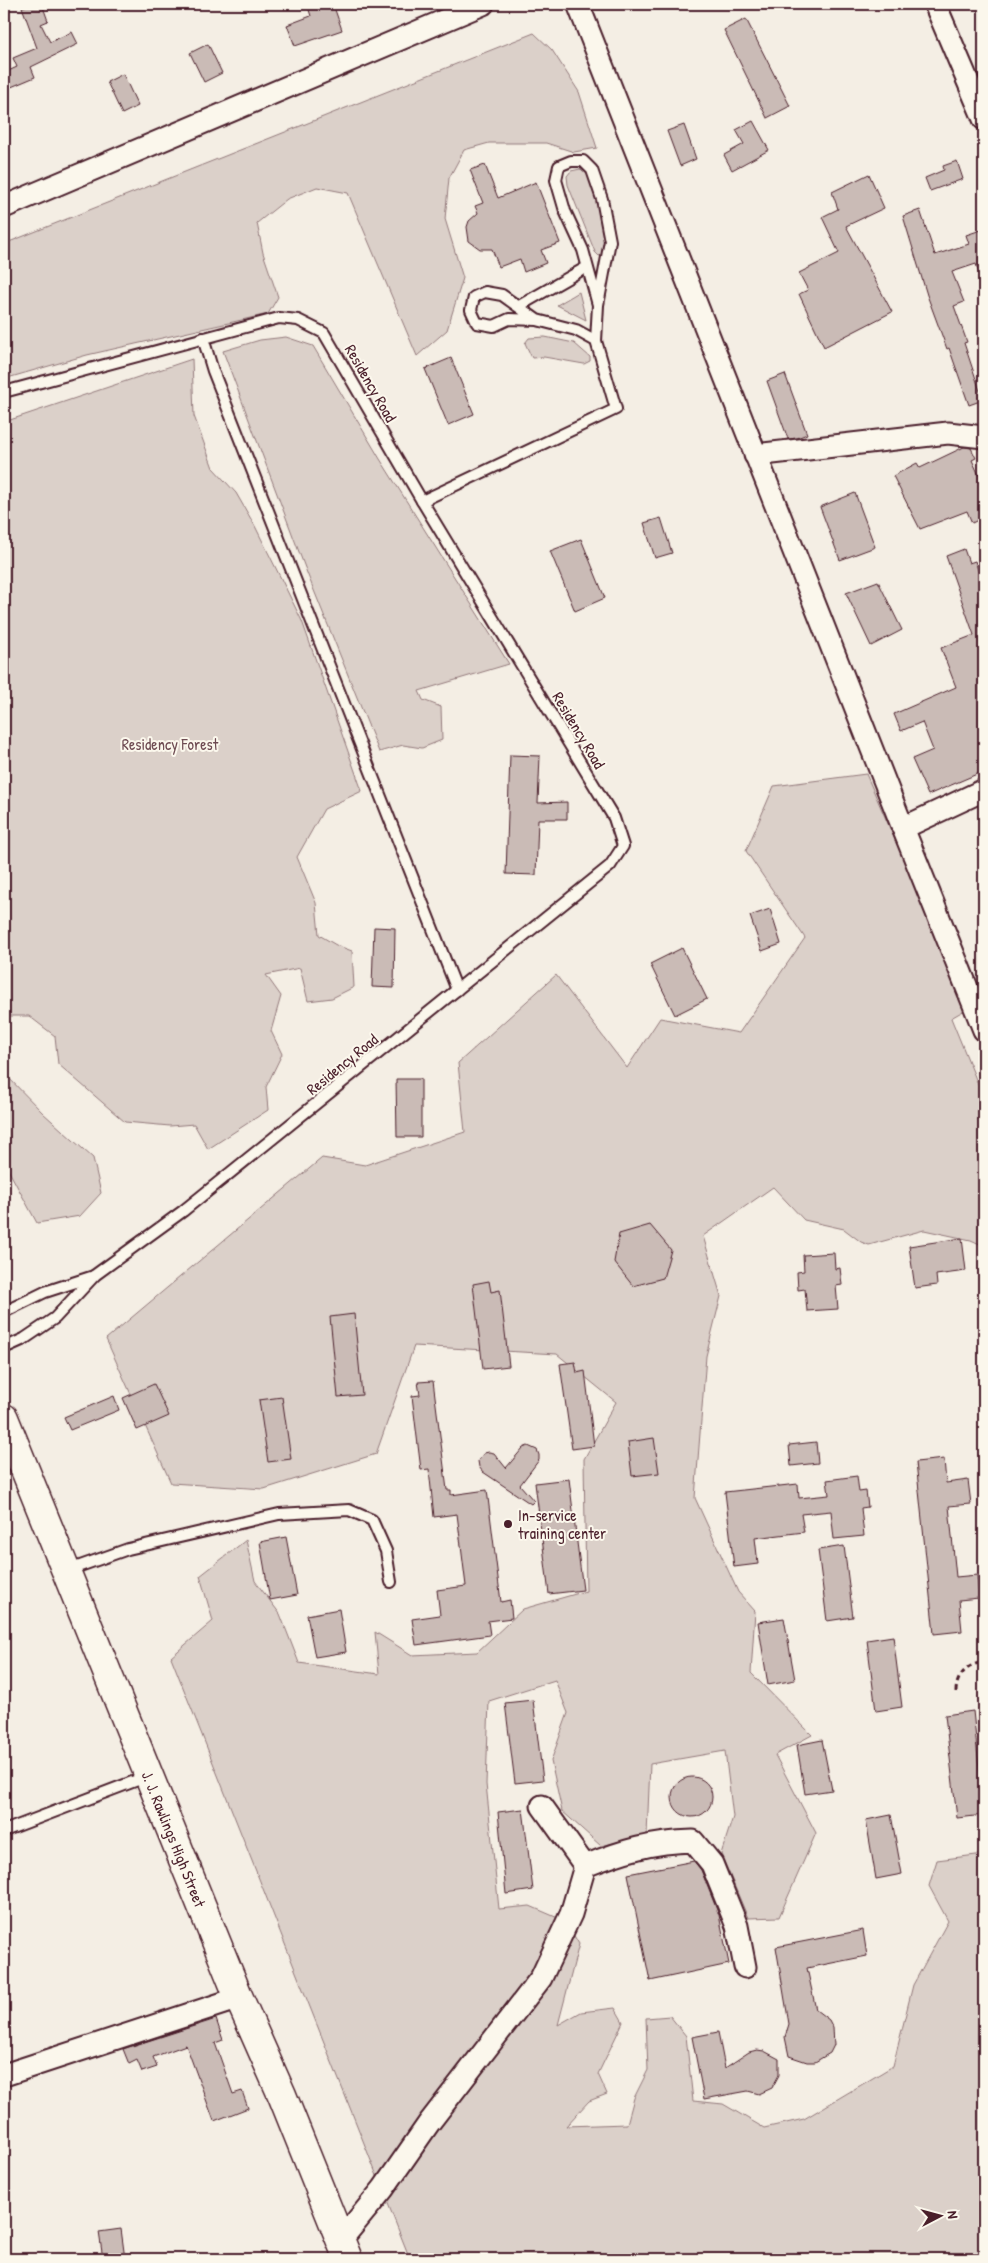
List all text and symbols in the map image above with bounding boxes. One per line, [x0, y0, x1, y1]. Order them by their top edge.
street label: Residency Road [340, 340, 402, 426]
street label: Residency Road [547, 687, 611, 773]
park label: Residency Forest [122, 733, 219, 755]
street label: Residency Road [302, 1028, 382, 1100]
place label: In-service training center [518, 1504, 606, 1544]
marker: In-service training center [502, 1518, 514, 1530]
street label: J. J. Rawlings High Street [137, 1768, 212, 1911]
north arrow [916, 2190, 966, 2240]
text: N [944, 2210, 963, 2220]

